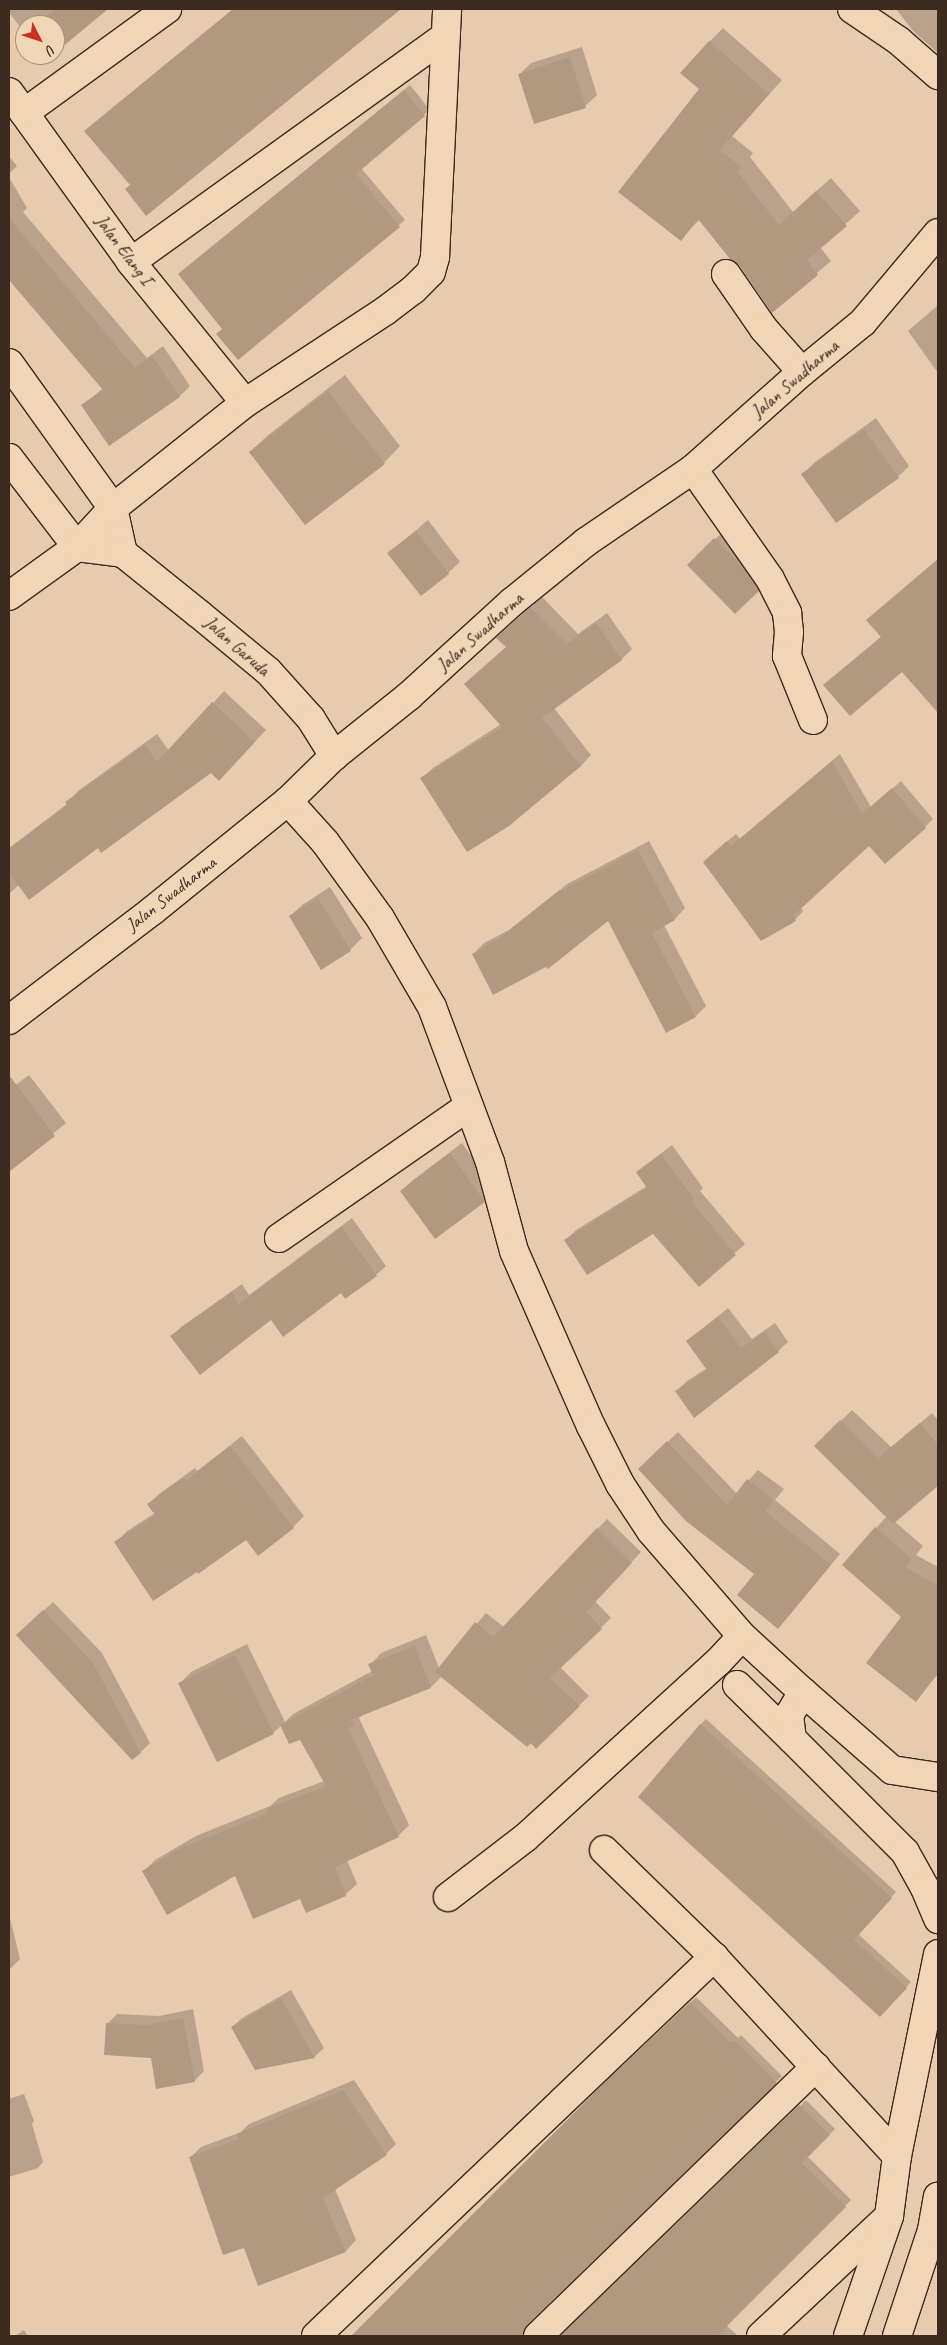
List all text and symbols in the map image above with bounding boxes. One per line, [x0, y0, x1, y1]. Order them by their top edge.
north arrow [15, 15, 65, 65]
text: U [42, 41, 60, 58]
street label: Jalan Elang I [91, 211, 157, 289]
street label: Jalan Swadharma [747, 335, 843, 423]
street label: Jalan Swadharma [432, 588, 528, 676]
street label: Jalan Garuda [200, 612, 274, 680]
street label: Jalan Swadharma [122, 852, 220, 936]

